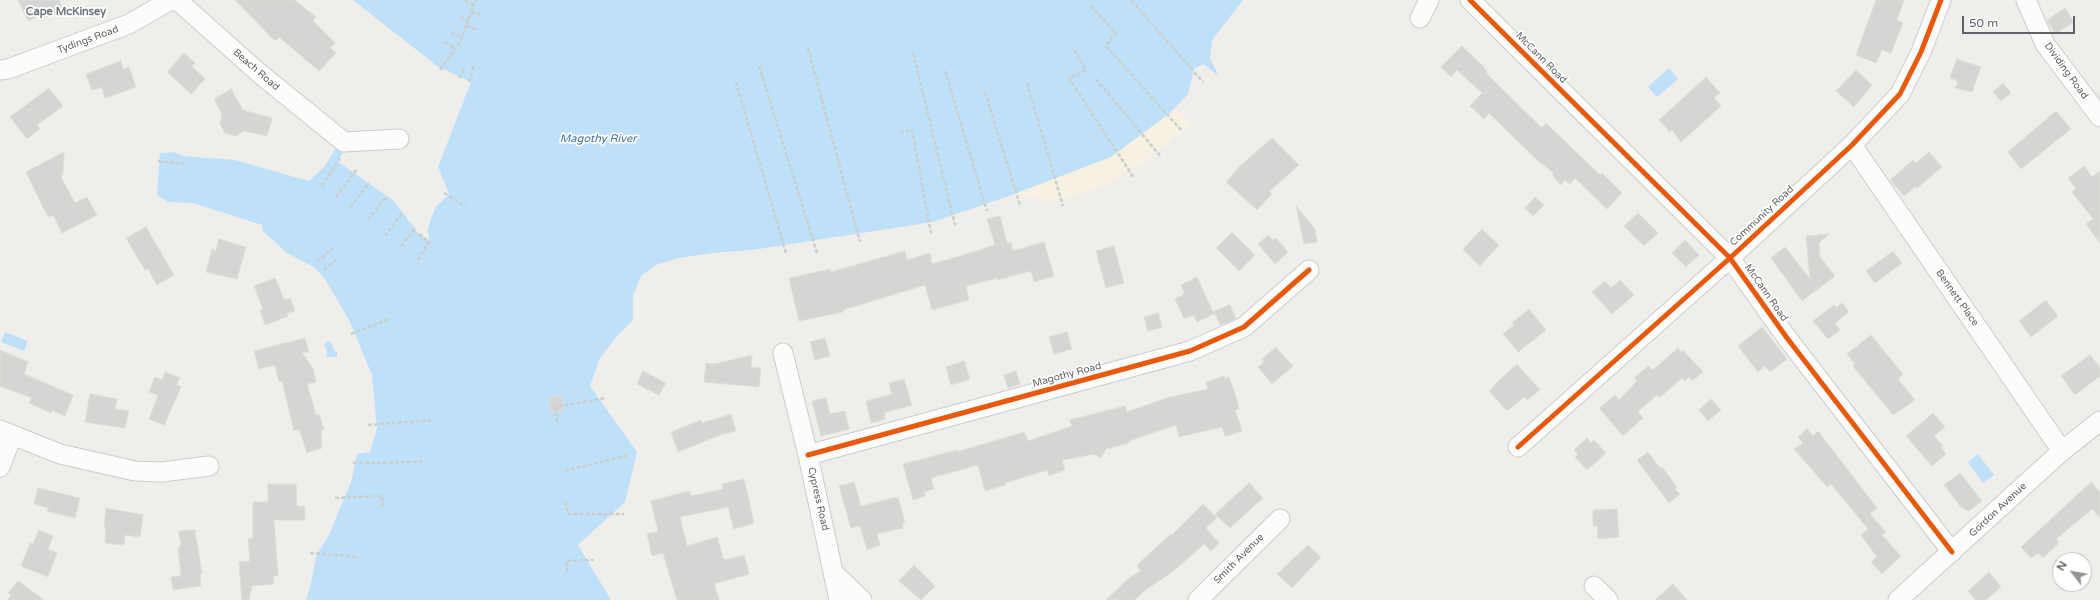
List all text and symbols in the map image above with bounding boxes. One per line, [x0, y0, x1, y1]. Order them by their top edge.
district label: Cape McKinsey [26, 5, 106, 19]
scale bar [1964, 8, 2077, 34]
text: 50 m [1969, 16, 1998, 30]
street label: Tydings Road [56, 23, 120, 57]
street label: McCann Road [1513, 30, 1569, 86]
street label: Dividing Road [2042, 41, 2090, 101]
street label: Beach Road [230, 47, 282, 93]
water label: Magothy River [560, 132, 636, 146]
street label: Community Road [1728, 183, 1796, 249]
street label: McCann Road [1742, 262, 1790, 324]
street label: Bennett Place [1933, 267, 1981, 329]
street label: Magothy Road [1031, 360, 1103, 390]
street label: Cypress Road [805, 466, 831, 532]
street label: Gordon Avenue [1967, 480, 2029, 540]
street label: Smith Avenue [1211, 531, 1267, 587]
north arrow [2052, 552, 2092, 592]
text: N [2054, 559, 2070, 573]

